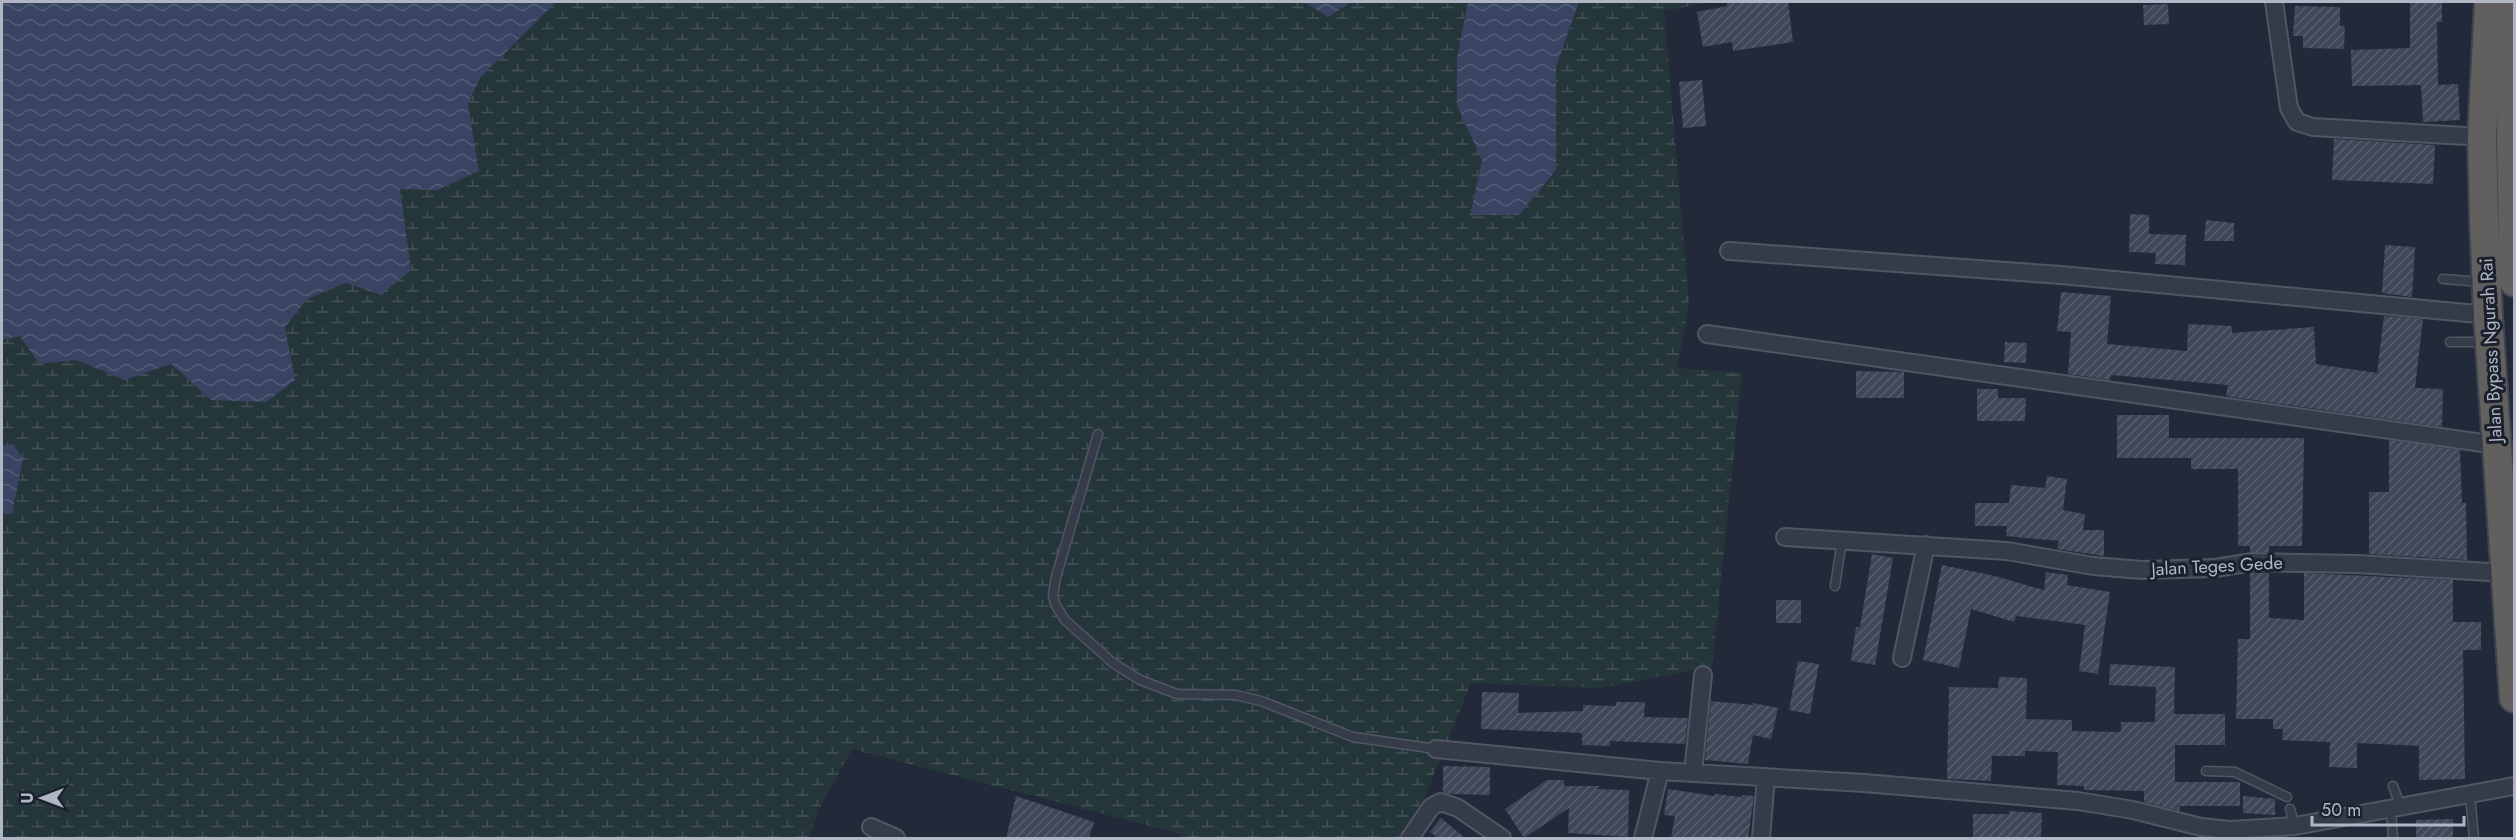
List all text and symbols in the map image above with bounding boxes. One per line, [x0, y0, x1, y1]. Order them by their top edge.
street label: Jalan Bypass Ngurah Rai [2473, 257, 2509, 445]
street label: Jalan Teges Gede [2149, 550, 2283, 583]
north arrow [12, 768, 72, 828]
scale bar [2312, 789, 2464, 827]
text: U [16, 792, 39, 804]
text: 50 m [2321, 797, 2361, 823]

